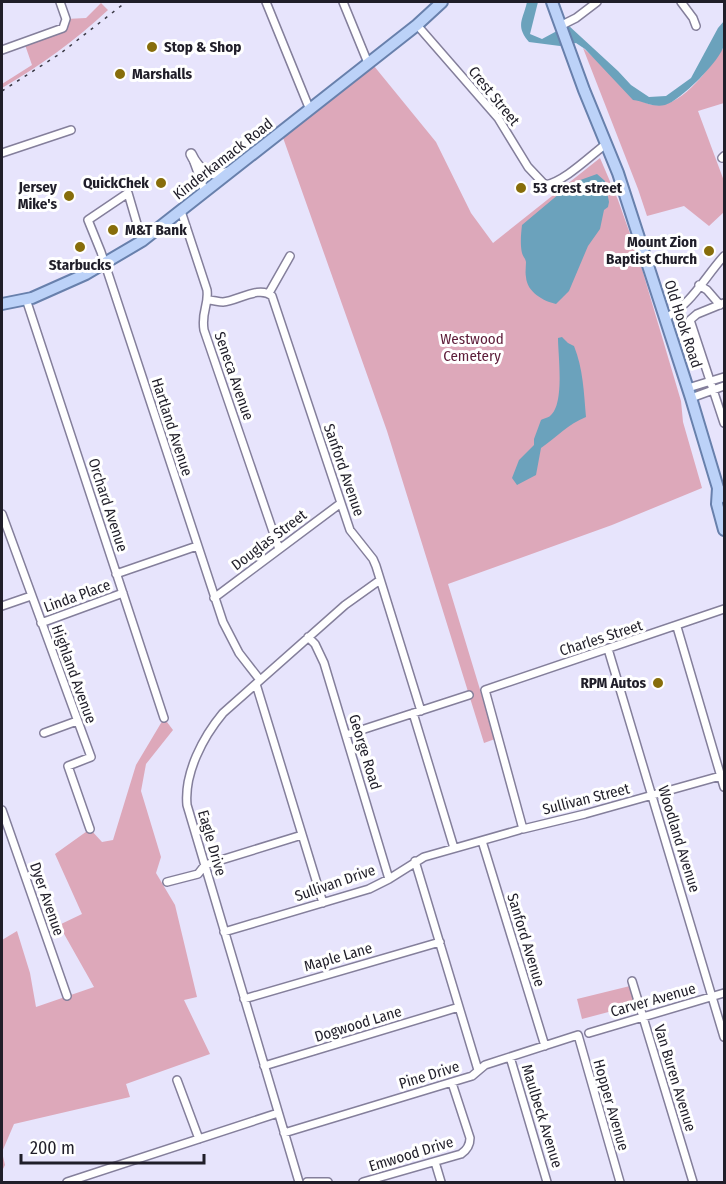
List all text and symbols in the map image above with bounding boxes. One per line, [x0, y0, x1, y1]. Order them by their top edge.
place label: Stop & Shop [164, 38, 241, 56]
marker: Stop & Shop [145, 40, 159, 54]
street label: Crest Street [465, 63, 524, 129]
place label: Marshalls [132, 65, 193, 83]
marker: Marshalls [113, 67, 127, 81]
street label: Kinderkamack Road [170, 115, 276, 203]
place label: QuickChek [83, 174, 149, 192]
marker: QuickChek [154, 176, 168, 190]
place label: Jersey Mike's [18, 178, 58, 213]
place label: 53 crest street [533, 179, 623, 197]
marker: 53 crest street [514, 181, 528, 195]
marker: Jersey Mike's [62, 189, 76, 203]
place label: M&T Bank [125, 221, 187, 239]
marker: M&T Bank [106, 223, 120, 237]
place label: Mount Zion Baptist Church [606, 233, 697, 268]
marker: Starbucks [73, 240, 87, 254]
marker: Mount Zion Baptist Church [702, 244, 716, 258]
place label: Starbucks [49, 256, 112, 274]
street label: Old Hook Road [660, 278, 706, 370]
street label: Seneca Avenue [210, 329, 258, 423]
park label: Westwood Cemetery [440, 330, 504, 365]
street label: Hartland Avenue [148, 376, 196, 478]
street label: Sanford Avenue [320, 421, 368, 519]
street label: Orchard Avenue [84, 456, 132, 554]
street label: Douglas Street [228, 506, 310, 574]
street label: Linda Place [41, 576, 113, 616]
street label: Charles Street [557, 616, 645, 660]
street label: Highland Avenue [48, 622, 100, 726]
place label: RPM Autos [580, 674, 646, 692]
marker: RPM Autos [651, 676, 665, 690]
street label: George Road [345, 712, 385, 792]
street label: Sullivan Street [541, 779, 631, 819]
street label: Woodland Avenue [654, 783, 704, 895]
street label: Eagle Drive [194, 808, 230, 878]
street label: Dyer Avenue [26, 860, 68, 938]
street label: Sullivan Drive [292, 861, 378, 905]
street label: Sanford Avenue [503, 891, 549, 989]
street label: Maple Lane [302, 939, 374, 975]
street label: Carver Avenue [608, 979, 698, 1021]
street label: Dogwood Lane [312, 1002, 404, 1046]
street label: Van Buren Avenue [650, 1022, 700, 1134]
street label: Pine Drive [397, 1057, 461, 1093]
street label: Hopper Avenue [589, 1057, 633, 1153]
street label: Maulbeck Avenue [518, 1062, 566, 1170]
scale bar [21, 1127, 204, 1165]
street label: Emwood Drive [367, 1133, 455, 1175]
text: 200 m [30, 1137, 75, 1159]

